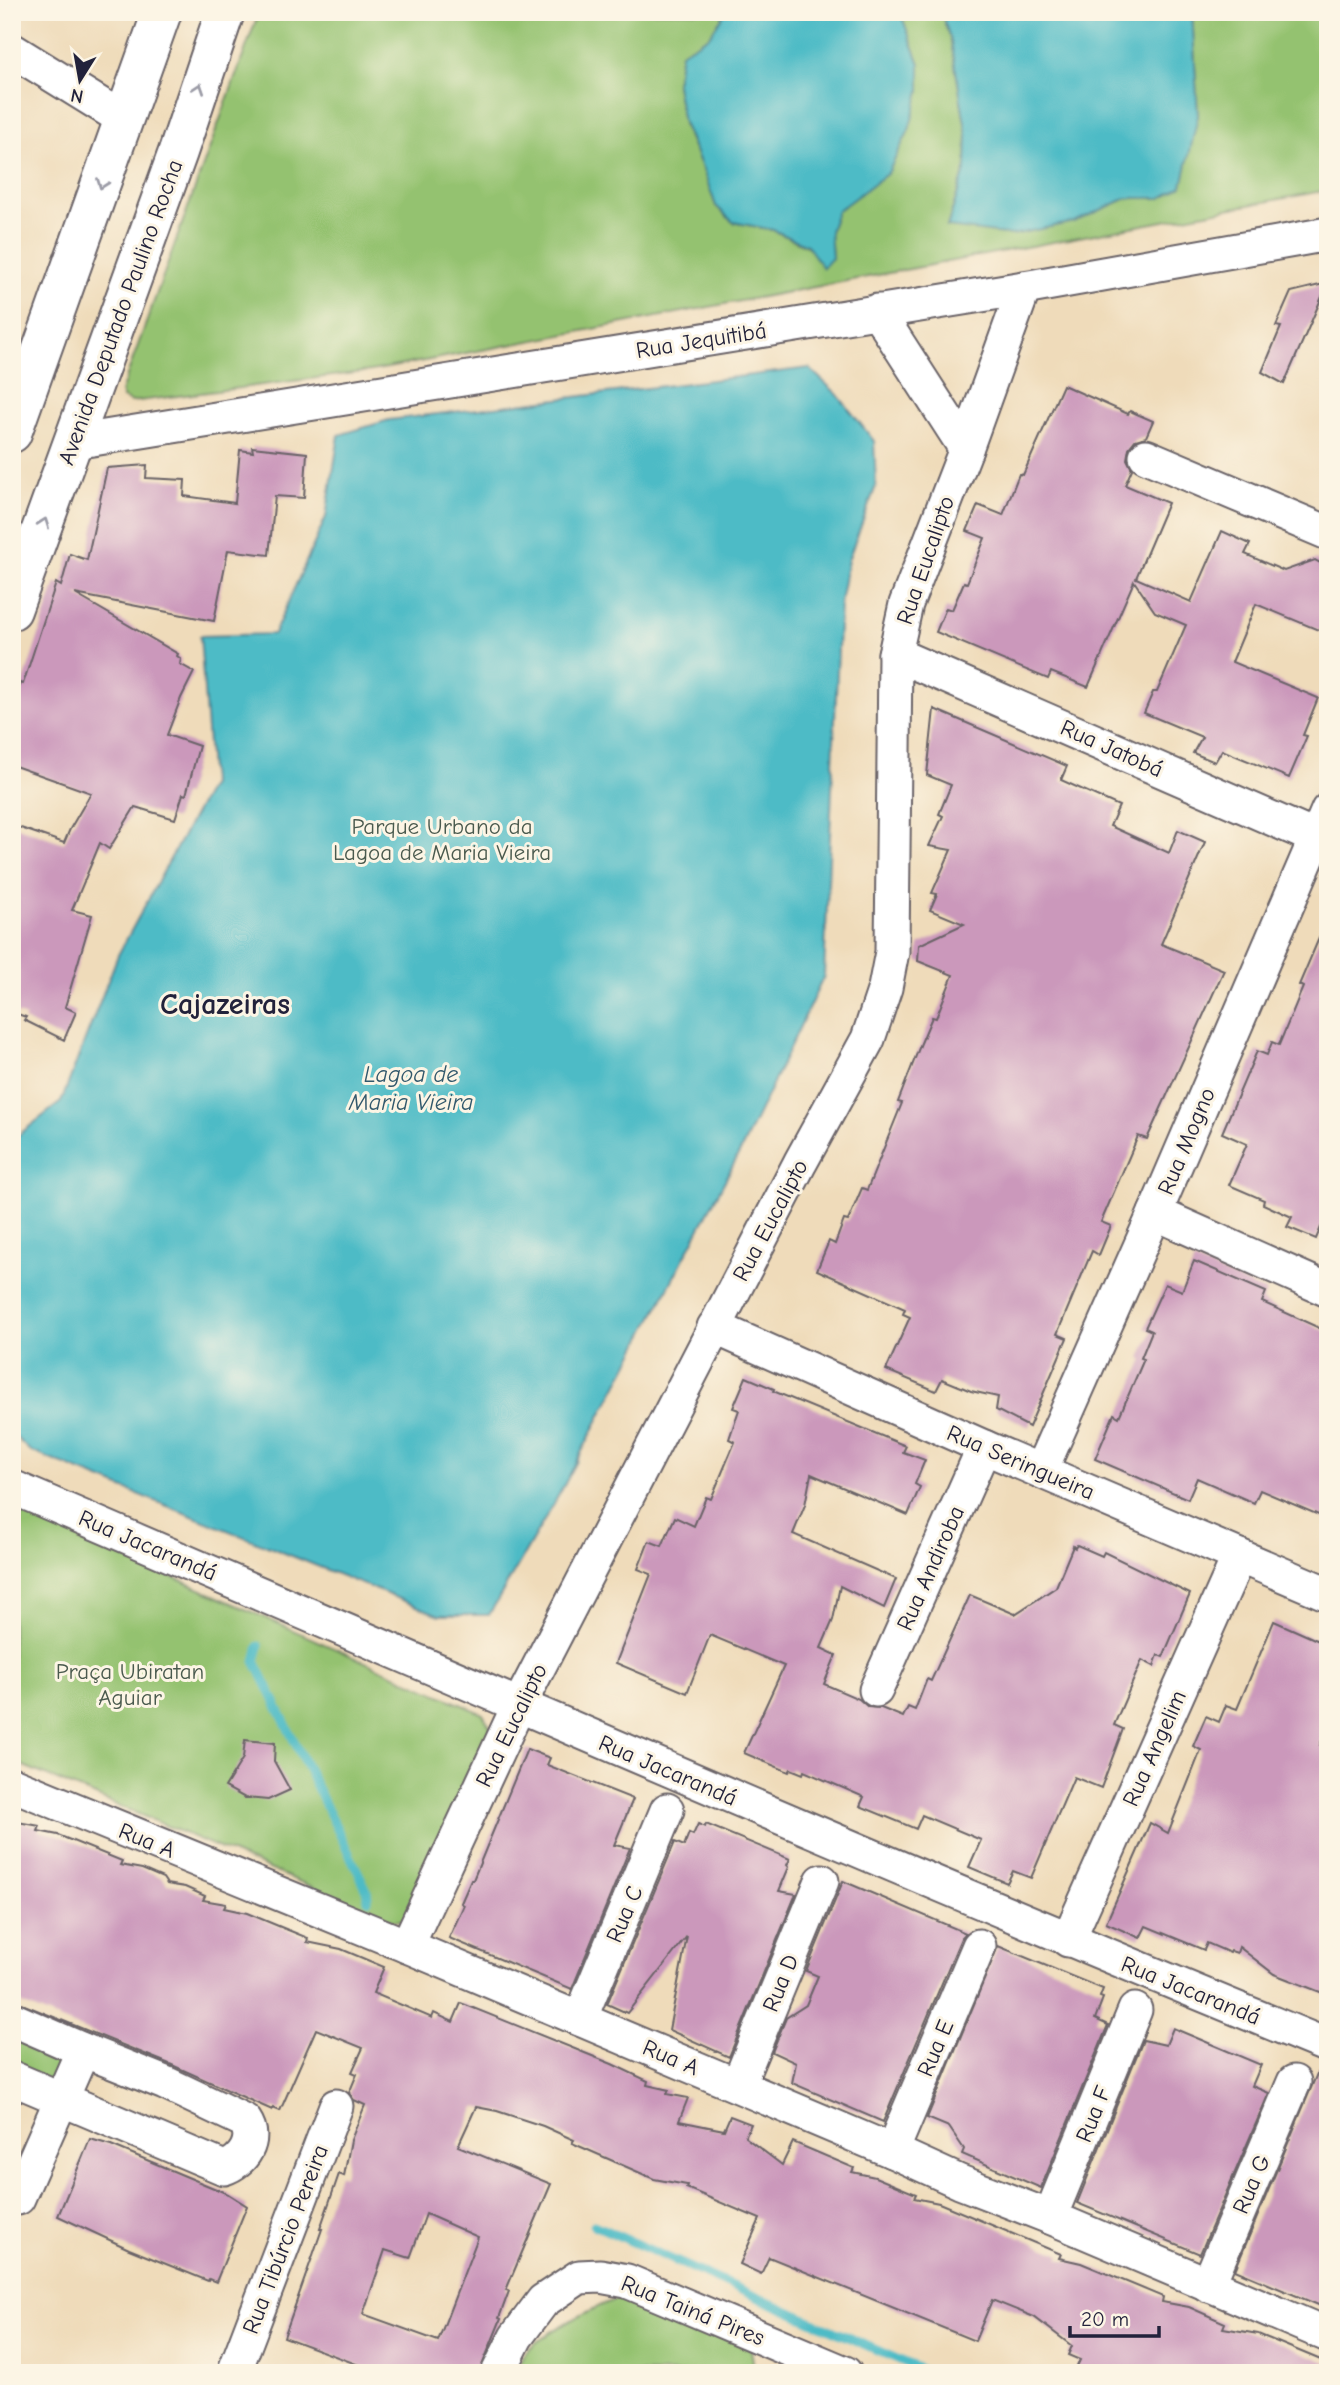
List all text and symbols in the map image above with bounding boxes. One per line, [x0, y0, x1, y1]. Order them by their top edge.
north arrow [46, 46, 116, 116]
one-way arrow [191, 82, 205, 94]
text: N [69, 84, 85, 108]
street label: Avenida Deputado Paulino Rocha [53, 156, 188, 468]
one-way arrow [96, 178, 110, 190]
street label: Rua Jequitibá [634, 317, 768, 364]
street label: Rua Eucalipto [891, 492, 960, 628]
one-way arrow [36, 518, 50, 530]
street label: Rua Jatobá [1056, 714, 1167, 783]
park label: Parque Urbano da Lagoa de Maria Vieira [333, 813, 551, 866]
district label: Cajazeiras [160, 987, 290, 1022]
water label: Lagoa de Maria Vieira [348, 1060, 473, 1116]
street label: Rua Mogno [1152, 1084, 1221, 1199]
street label: Rua Eucalipto [727, 1155, 814, 1286]
street label: Rua Seringueira [943, 1419, 1099, 1506]
street label: Rua Andiroba [891, 1502, 970, 1635]
street label: Rua Jacarandá [75, 1504, 221, 1587]
park label: Praça Ubiratan Aguiar [56, 1658, 204, 1711]
street label: Rua Eucalipto [470, 1659, 553, 1791]
street label: Rua Angelim [1117, 1686, 1192, 1810]
street label: Rua Jacarandá [595, 1729, 741, 1812]
street label: Rua A [115, 1817, 179, 1864]
street label: Rua C [600, 1882, 648, 1947]
street label: Rua Jacarandá [1117, 1950, 1264, 2031]
street label: Rua D [757, 1951, 804, 2016]
street label: Rua E [912, 2016, 959, 2081]
street label: Rua A [639, 2034, 703, 2081]
street label: Rua F [1070, 2081, 1117, 2146]
street label: Rua Tibúrcio Pereira [237, 2141, 334, 2338]
street label: Rua G [1227, 2151, 1276, 2218]
street label: Rua Tainá Pires [617, 2269, 768, 2351]
scale bar [1070, 2294, 1160, 2338]
text: 20 m [1081, 2307, 1129, 2331]

